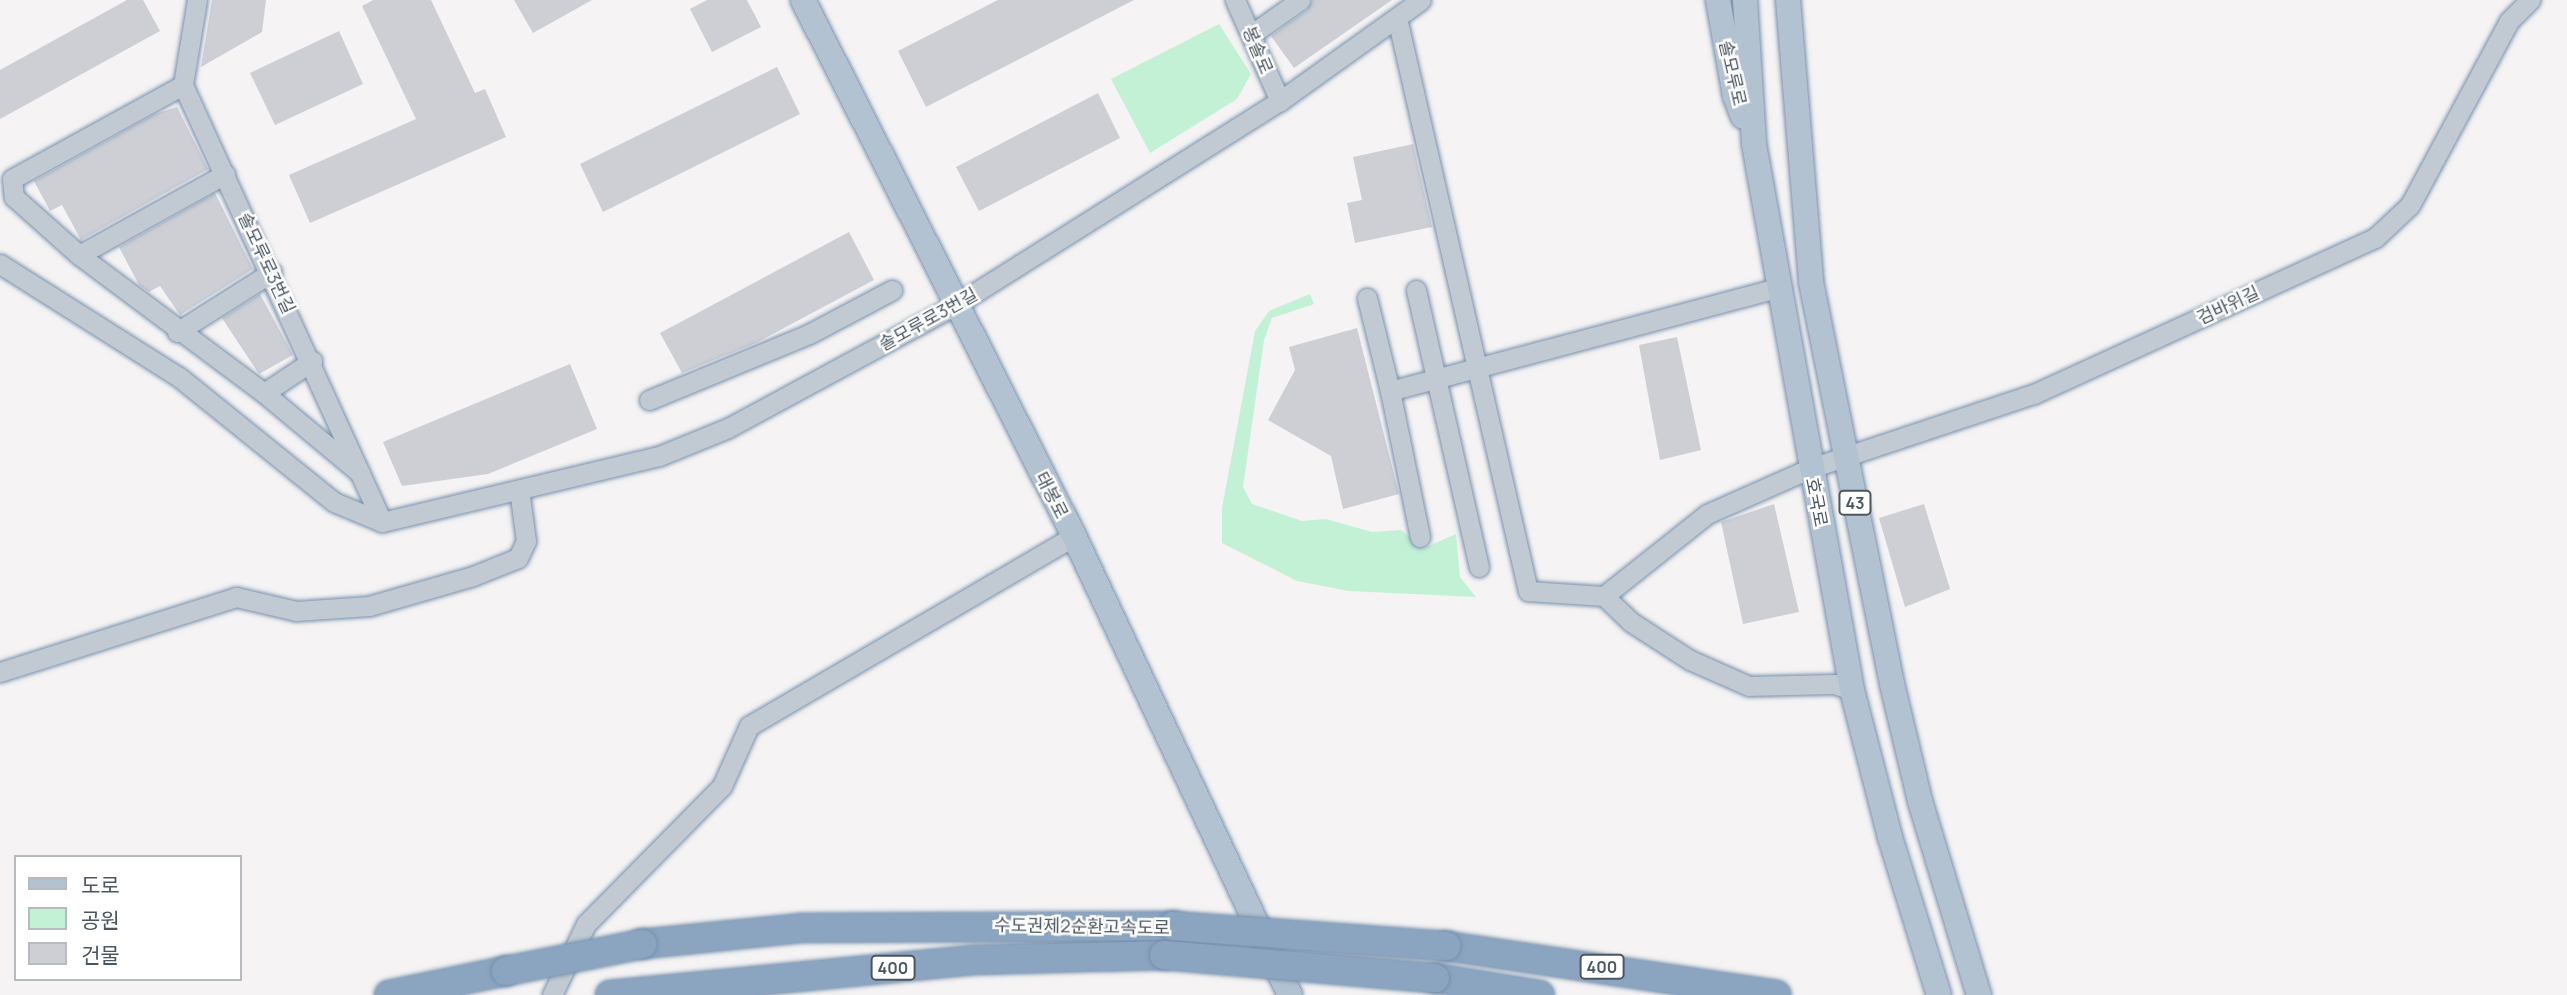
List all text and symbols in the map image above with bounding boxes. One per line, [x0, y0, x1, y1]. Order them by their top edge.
street label: 봉솔로 [1238, 23, 1278, 77]
street label: 솔모루로 [1715, 38, 1751, 108]
street label: 솔모루로3번길 [234, 209, 300, 317]
street label: 검바위길 [2193, 281, 2263, 329]
street label: 솔모루로3번길 [875, 283, 981, 355]
street label: 태봉로 [1031, 468, 1073, 522]
street label: 호국로 [1802, 476, 1832, 528]
road number: 43 [1838, 490, 1872, 516]
legend [14, 855, 242, 981]
text: 도로 [81, 871, 120, 899]
text: 공원 [81, 906, 120, 934]
street label: 수도권제2순환고속도로 [994, 914, 1170, 938]
text: 건물 [81, 941, 120, 969]
road number: 400 [1579, 954, 1625, 979]
road number: 400 [870, 956, 916, 980]

